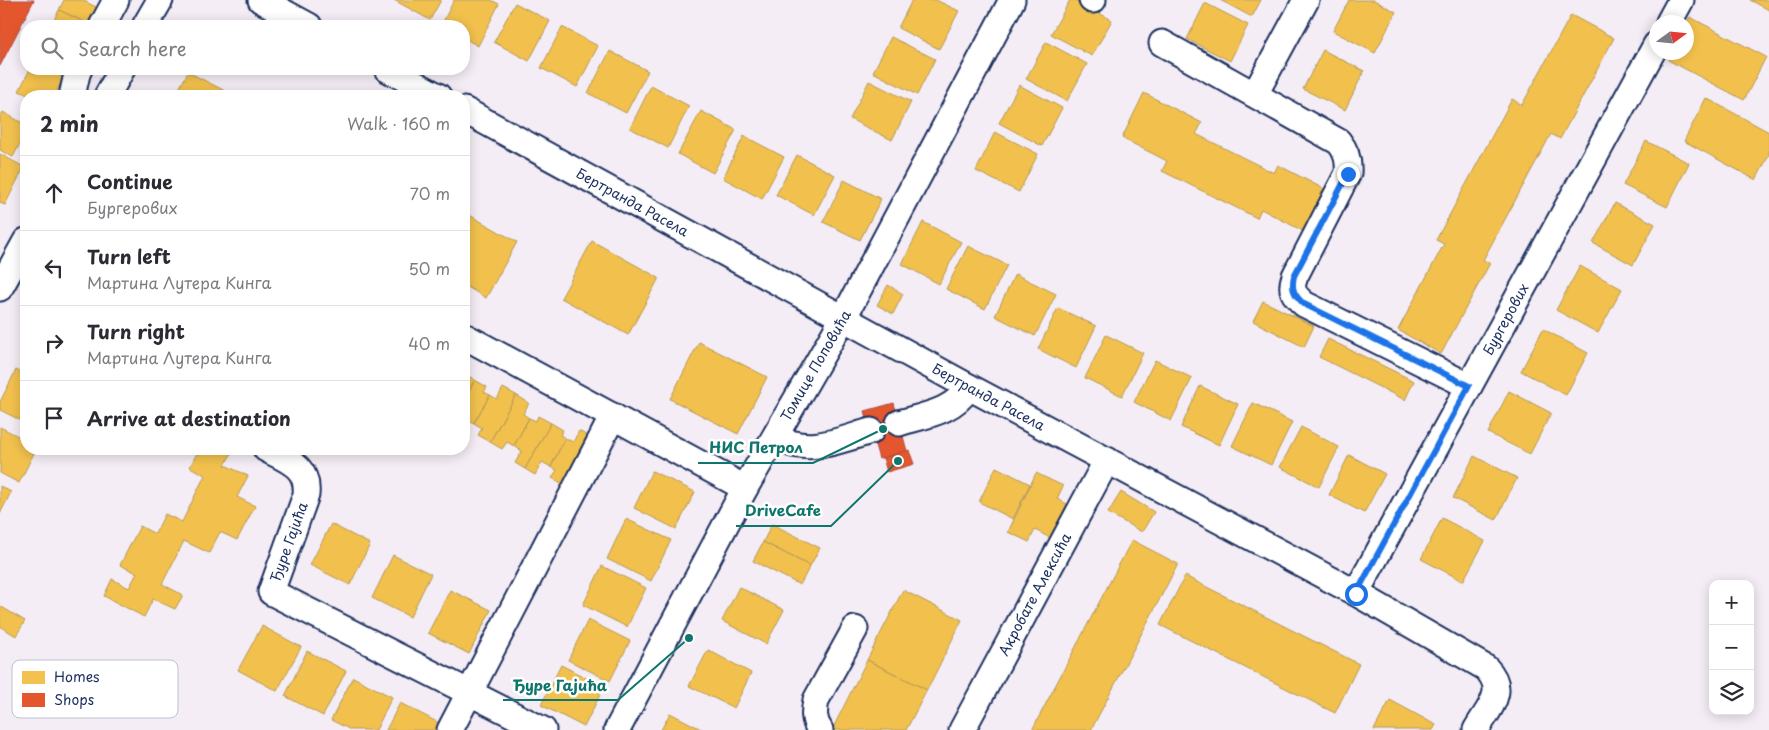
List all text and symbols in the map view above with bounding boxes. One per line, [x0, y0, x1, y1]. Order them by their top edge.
north arrow [1649, 15, 1694, 60]
search box [20, 20, 470, 75]
icon: search [38, 34, 66, 62]
text: Search here [78, 34, 187, 62]
text: 2 min [40, 107, 99, 139]
text: Walk · 160 m [347, 111, 450, 135]
street label: Бертранда Расела [573, 163, 693, 241]
route end [1337, 163, 1360, 186]
text: Continue [87, 167, 173, 195]
icon: ahead [40, 179, 68, 207]
text: 70 m [410, 181, 450, 205]
text: Бургерових [87, 195, 178, 219]
text: Turn left [87, 242, 171, 270]
icon: left [40, 254, 68, 282]
text: 50 m [409, 256, 450, 280]
text: Мартина Лутера Кинга [87, 270, 272, 294]
street label: Бургерових [1477, 279, 1534, 359]
street label: Томице Поповића [775, 306, 856, 425]
text: Turn right [87, 317, 185, 345]
icon: right [40, 329, 68, 357]
text: 40 m [408, 331, 450, 355]
text: Мартина Лутера Кинга [87, 345, 272, 369]
street label: Бертранда Расела [929, 358, 1049, 436]
icon: arrive [40, 404, 68, 432]
text: Arrive at destination [87, 404, 291, 432]
callout: НИС Петрол [698, 433, 813, 463]
text: НИС Петрол [709, 435, 803, 458]
callout: DriveCafe [736, 496, 831, 526]
text: DriveCafe [745, 498, 821, 521]
street label: Ђуре Гајића [264, 499, 313, 585]
street label: Акробате Алексића [993, 529, 1076, 659]
map controls [1709, 580, 1754, 715]
button: + [1709, 580, 1754, 625]
route start [1345, 583, 1368, 606]
button: − [1709, 625, 1754, 670]
legend [12, 660, 178, 718]
text: Homes [54, 666, 100, 687]
callout: Ђуре Гајића [503, 670, 618, 700]
button: layers [1709, 670, 1754, 715]
text: Ђуре Гајића [513, 673, 608, 696]
text: Shops [54, 689, 94, 710]

